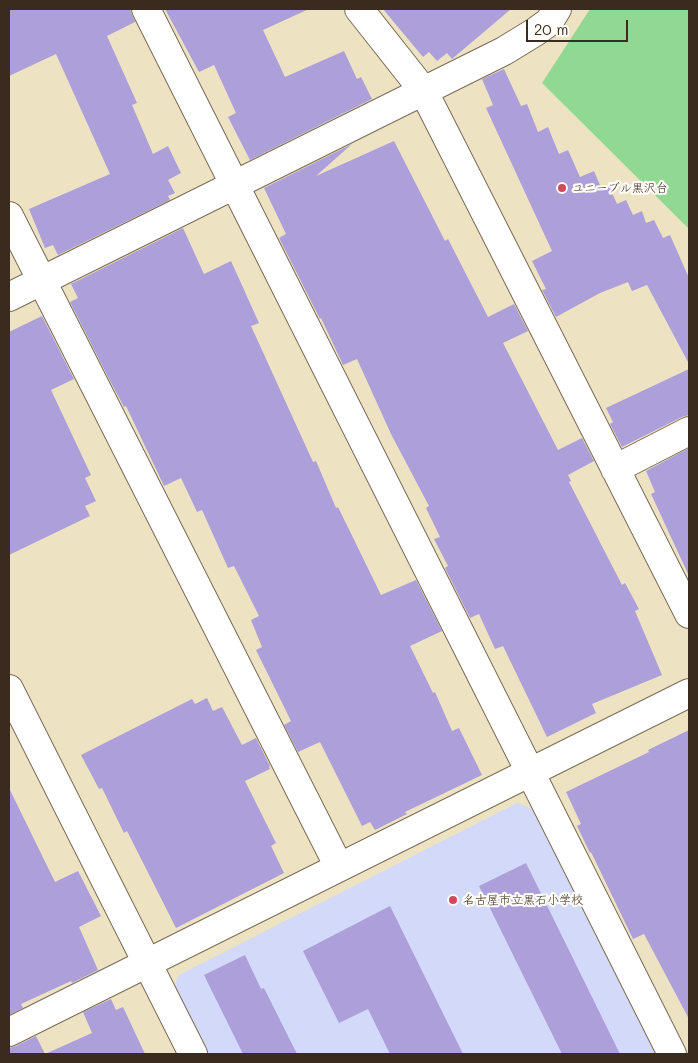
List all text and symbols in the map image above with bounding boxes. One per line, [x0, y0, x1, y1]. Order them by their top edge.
scale bar [528, 10, 630, 42]
text: 20 m [534, 19, 568, 39]
place label: ユニーブル黒沢台 [572, 181, 668, 195]
marker: ユニーブル黒沢台 [556, 182, 568, 194]
place label: 名古屋市立黒石小学校 [463, 893, 583, 907]
marker: 名古屋市立黒石小学校 [447, 894, 459, 906]

